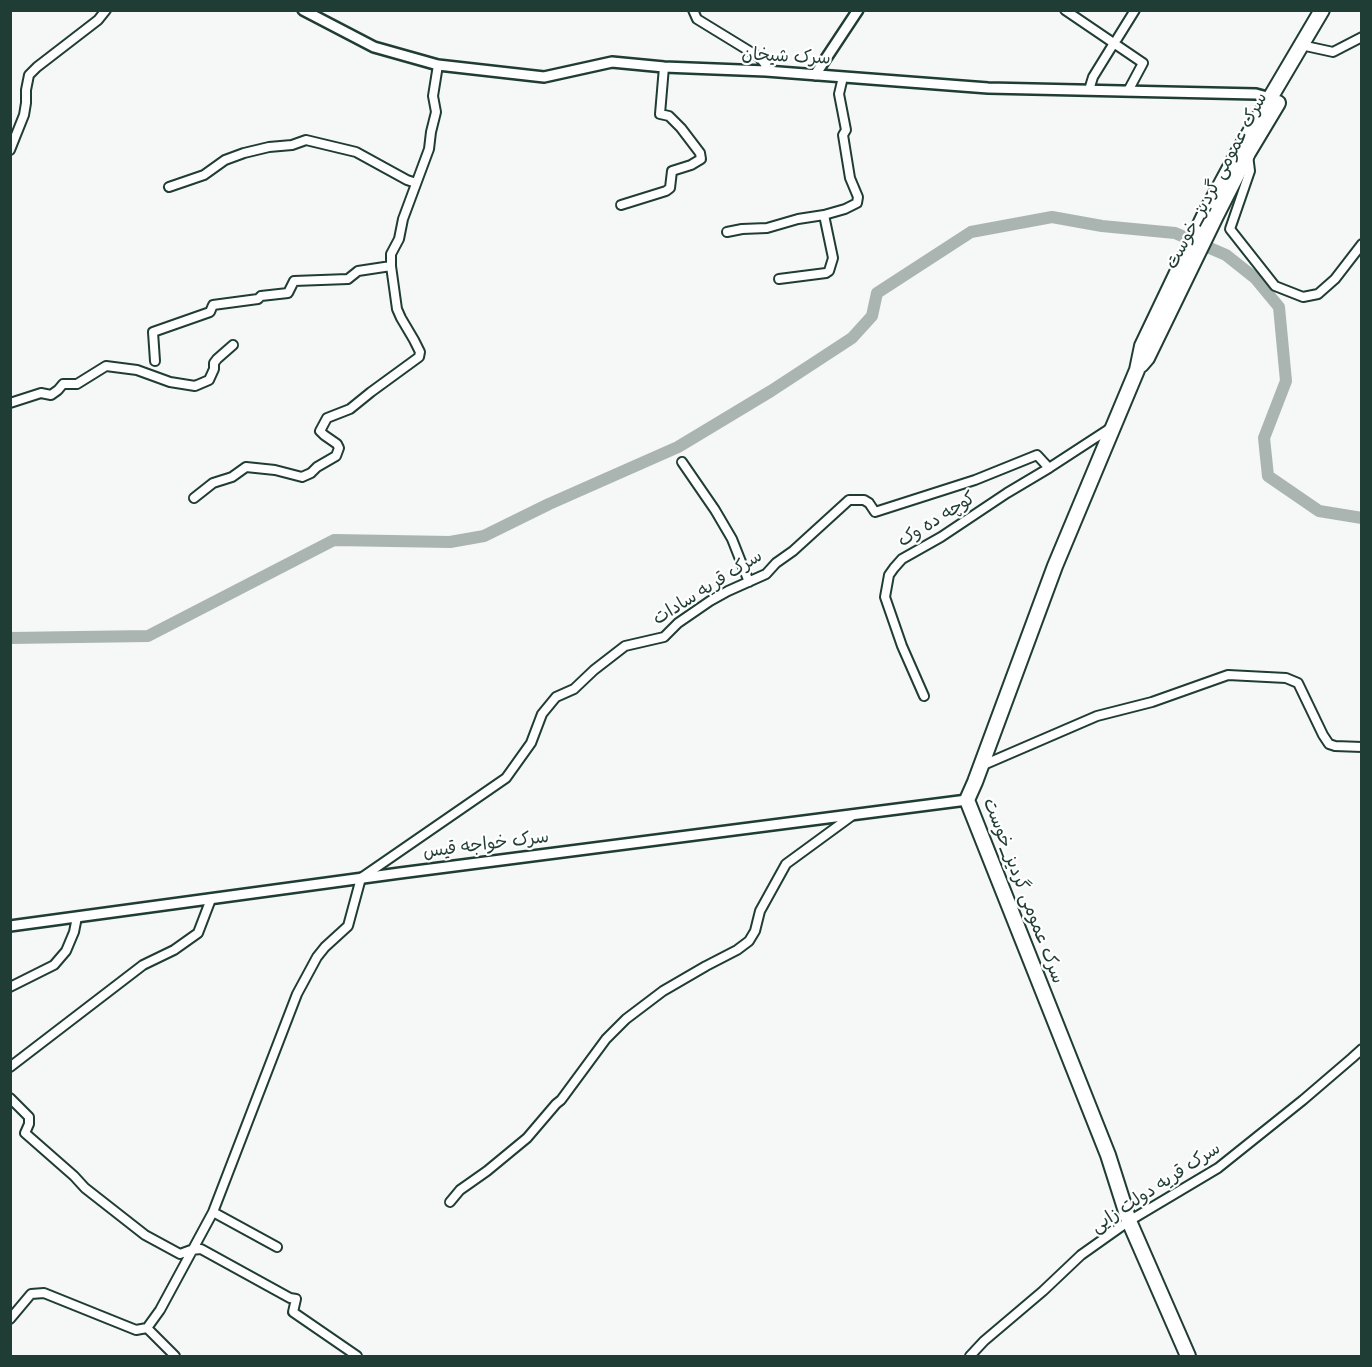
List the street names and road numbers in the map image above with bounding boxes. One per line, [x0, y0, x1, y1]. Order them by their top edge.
street label: سرک شیخان [741, 44, 831, 70]
street label: سرک عمومی گردیز_خوست [1161, 89, 1273, 273]
street label: کوچه ده وک [894, 488, 980, 552]
street label: سرک قریه سادات [649, 546, 767, 630]
street label: سرک عمومی گردیز_خوست [978, 795, 1068, 987]
street label: سرک خواجه قیس [422, 827, 550, 863]
street label: سرک قریه دولت زایی [1087, 1138, 1225, 1238]

